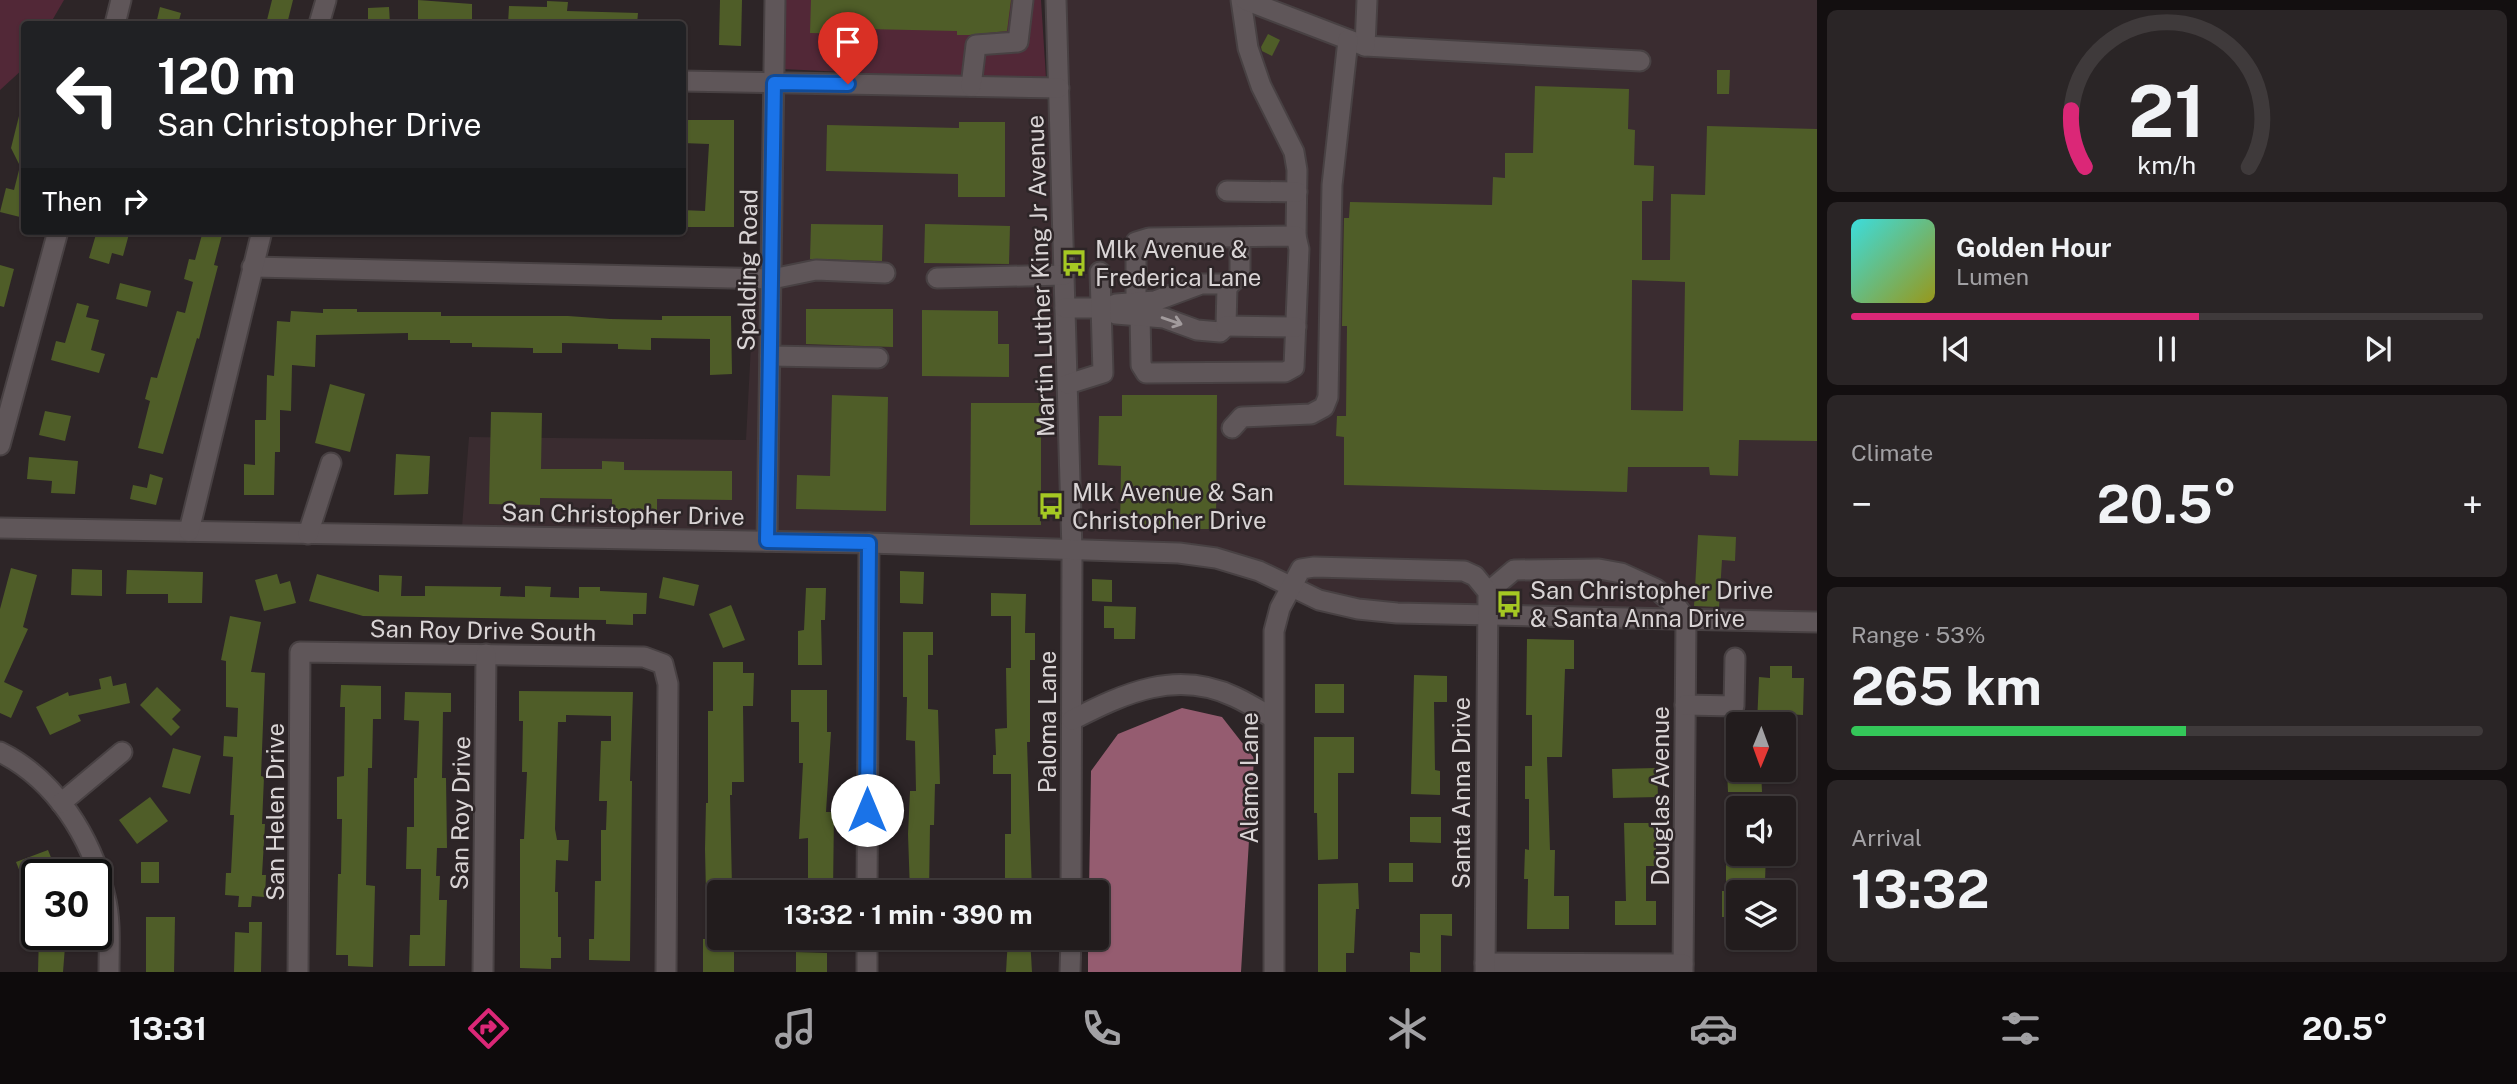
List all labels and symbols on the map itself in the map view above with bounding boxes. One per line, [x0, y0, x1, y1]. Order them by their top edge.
pin [818, 12.0, 878, 84]
street label: Martin Luther King Jr Avenue [1020, 114, 1060, 438]
street label: Spalding Road [732, 189, 762, 351]
place label: Mlk Avenue & Frederica Lane [1095, 235, 1261, 291]
bus stop icon: Mlk Avenue & Frederica Lane [1059, 248, 1089, 278]
one-way arrow [1161, 315, 1183, 328]
place label: Mlk Avenue & San Christopher Drive [1072, 478, 1274, 534]
bus stop icon: Mlk Avenue & San Christopher Drive [1036, 491, 1066, 521]
street label: San Christopher Drive [501, 498, 745, 530]
place label: San Christopher Drive & Santa Anna Drive [1530, 576, 1773, 632]
bus stop icon: San Christopher Drive & Santa Anna Drive [1494, 589, 1524, 619]
street label: San Roy Drive South [369, 614, 597, 646]
street label: Paloma Lane [1033, 651, 1061, 793]
street label: Santa Anna Drive [1447, 697, 1475, 889]
street label: Douglas Avenue [1646, 706, 1674, 886]
street label: Alamo Lane [1235, 712, 1263, 844]
north arrow [1726, 712, 1796, 782]
street label: San Helen Drive [261, 723, 289, 901]
street label: San Roy Drive [445, 736, 475, 890]
position arrow [830, 773, 904, 847]
speed limit sign: 30 [21, 859, 112, 950]

